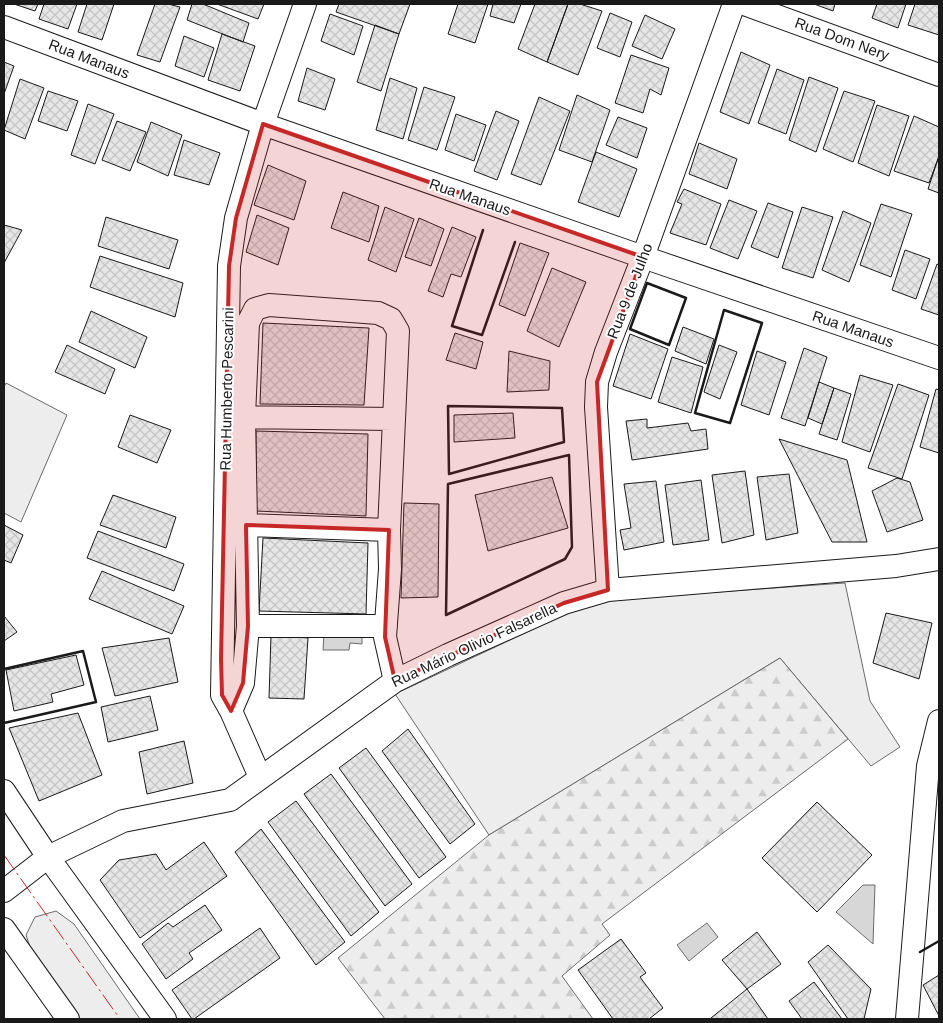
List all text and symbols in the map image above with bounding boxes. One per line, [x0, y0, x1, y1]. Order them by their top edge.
street label: Rua Dom Nery [793, 14, 892, 64]
street label: Rua Manaus [46, 35, 132, 82]
street label: Rua Manaus [427, 175, 513, 218]
street label: Rua 9 de Julho [604, 241, 656, 341]
street label: Rua Humberto Pescarini [217, 307, 236, 471]
street label: Rua Manaus [810, 307, 896, 350]
street label: Rua Mário Olivio Falsarella [389, 599, 560, 690]

